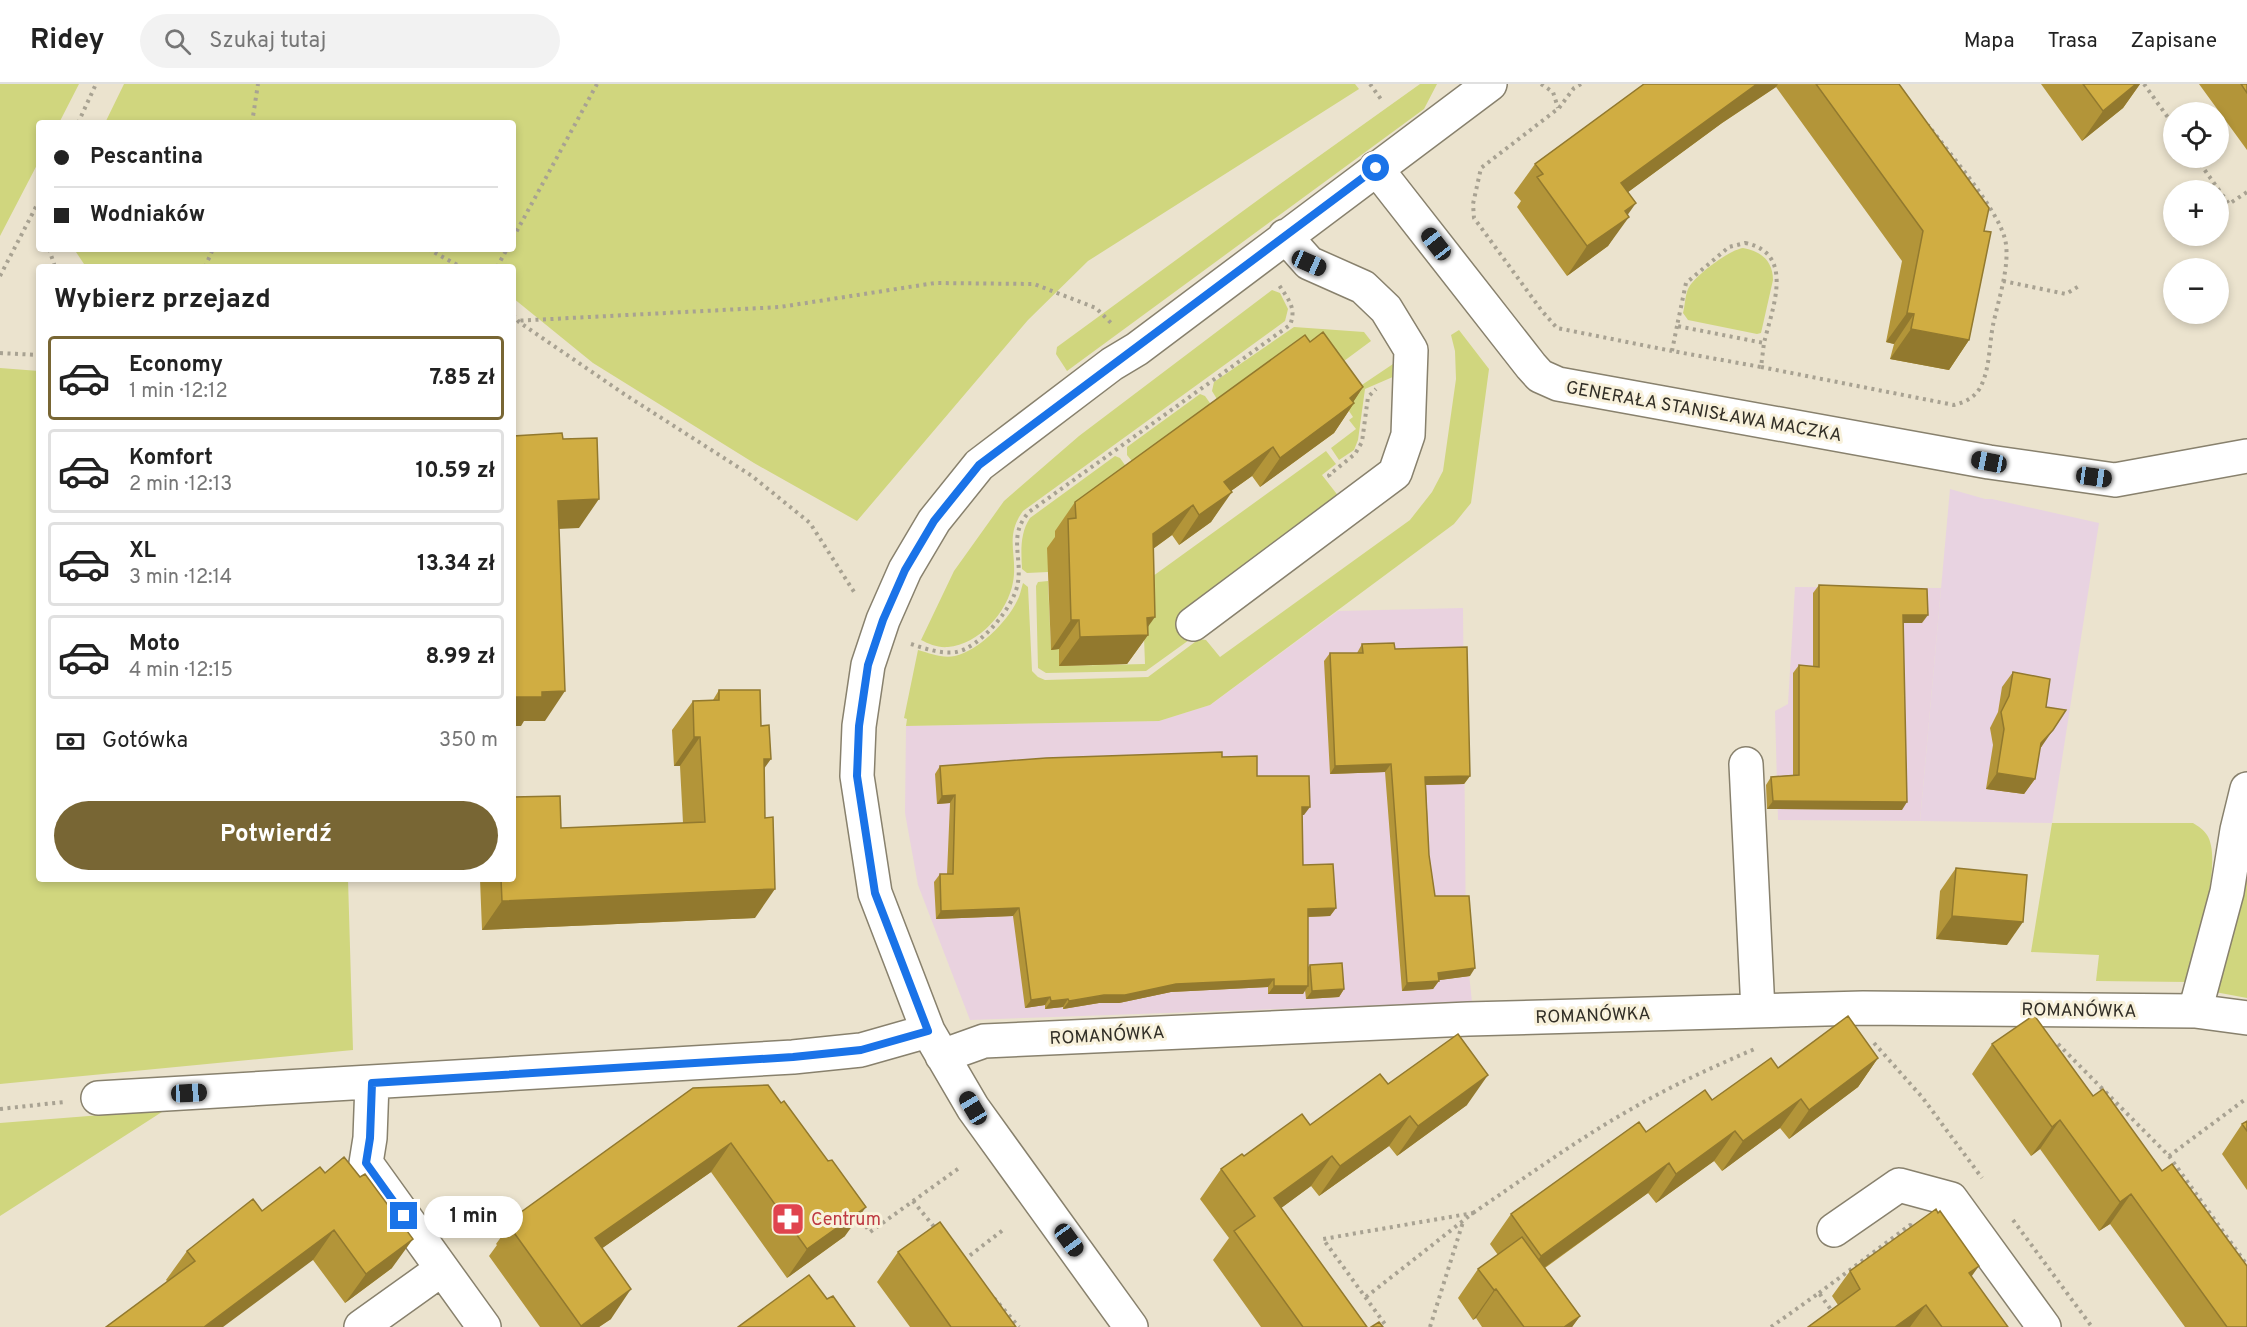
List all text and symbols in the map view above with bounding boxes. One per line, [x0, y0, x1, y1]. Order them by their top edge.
search box [140, 14, 560, 68]
text: Ridey [30, 23, 104, 59]
icon: search [161, 25, 194, 58]
text: Szukaj tutaj [209, 28, 326, 55]
text: Mapa [1964, 28, 2015, 55]
text: Trasa [2048, 28, 2097, 55]
text: Zapisane [2130, 28, 2217, 55]
map controls [2163, 102, 2229, 324]
button: locate [2163, 102, 2229, 168]
text: Pescantina [90, 144, 203, 171]
route start [1362, 154, 1389, 181]
button: + [2163, 180, 2229, 246]
text: Wodniaków [90, 202, 205, 229]
car [1418, 224, 1454, 264]
car [1289, 247, 1329, 279]
button: − [2163, 258, 2229, 324]
text: Wybierz przejazd [54, 283, 271, 317]
icon: car [57, 351, 111, 405]
text: Economy [129, 352, 223, 379]
text: 7.85 zł [430, 365, 495, 392]
street label: GENERAŁA STANISŁAWA MACZKA [1564, 377, 1844, 448]
text: 1 min · 12:12 [129, 379, 228, 405]
icon: car [57, 444, 111, 498]
text: Komfort [129, 445, 213, 472]
car [1970, 450, 2008, 474]
text: 10.59 zł [416, 458, 495, 485]
car [2075, 466, 2113, 488]
text: 2 min · 12:13 [129, 472, 232, 498]
icon: car [57, 537, 111, 591]
text: XL [129, 538, 156, 565]
text: 13.34 zł [417, 551, 495, 578]
text: 3 min · 12:14 [129, 565, 232, 591]
icon: car [57, 630, 111, 684]
text: Moto [129, 631, 180, 658]
text: 8.99 zł [425, 644, 495, 671]
text: 4 min · 12:15 [129, 658, 233, 684]
icon: cash [54, 725, 87, 758]
text: Gotówka [102, 728, 188, 755]
text: 350 m [439, 728, 498, 754]
button: Potwierdź [54, 801, 498, 870]
street label: ROMANÓWKA [2021, 997, 2137, 1024]
street label: ROMANÓWKA [1535, 1001, 1651, 1030]
street label: ROMANÓWKA [1049, 1020, 1165, 1051]
car [171, 1083, 207, 1103]
car [956, 1088, 990, 1128]
callout: 1 min [425, 1195, 524, 1237]
pharmacy icon: Centrum [770, 1201, 806, 1237]
route end [390, 1202, 417, 1229]
text: 1 min [449, 1204, 498, 1230]
place label: Centrum [811, 1209, 881, 1232]
car [1051, 1220, 1087, 1260]

